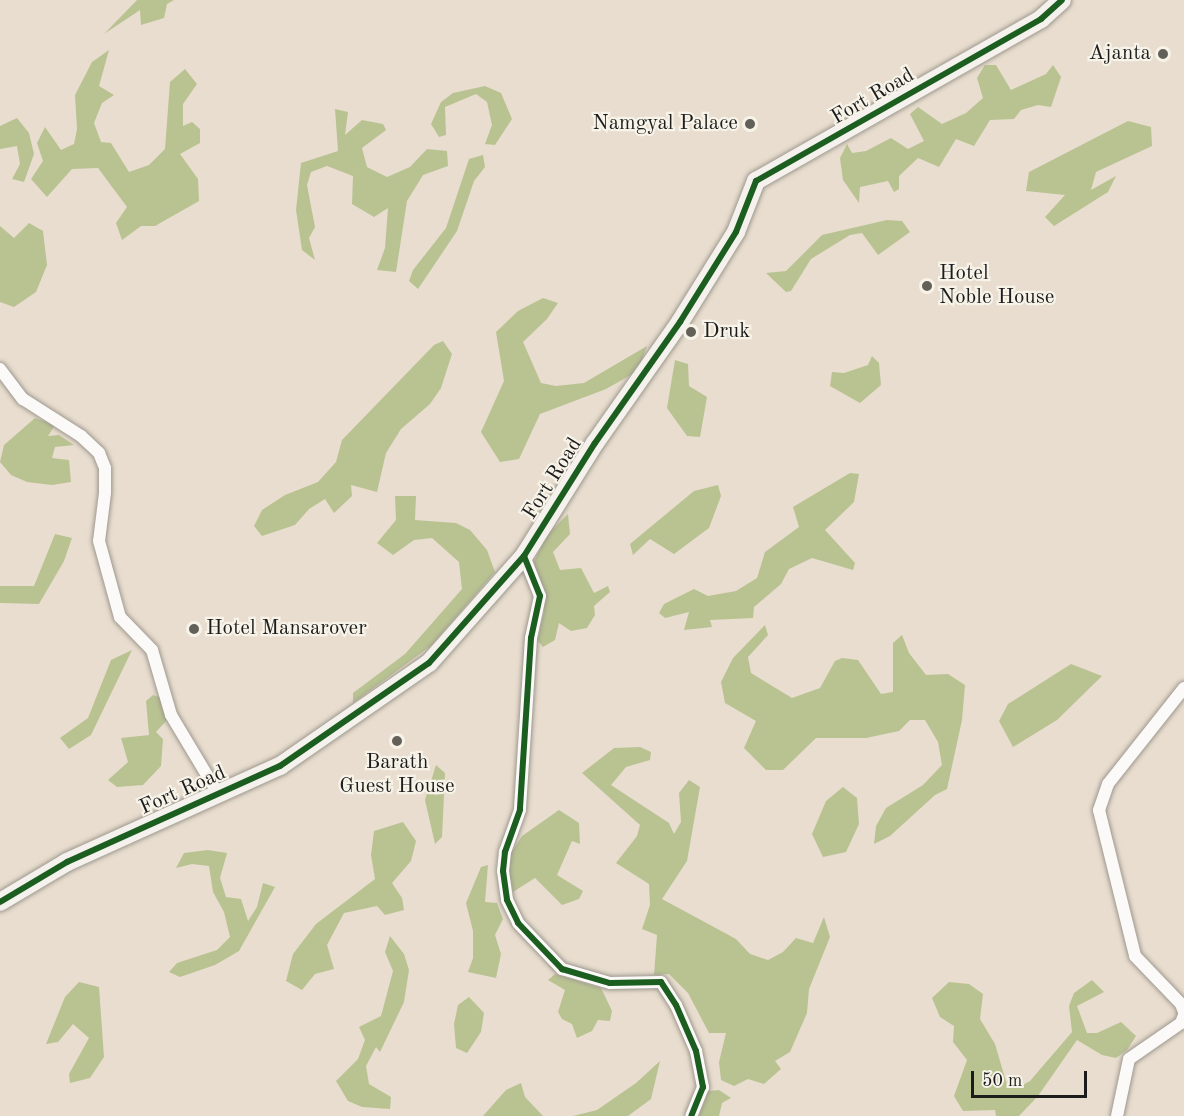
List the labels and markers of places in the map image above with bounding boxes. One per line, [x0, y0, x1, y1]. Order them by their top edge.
place label: Ajanta [1089, 41, 1151, 67]
marker: Ajanta [1156, 47, 1170, 61]
place label: Namgyal Palace [592, 111, 738, 137]
marker: Namgyal Palace [743, 117, 757, 131]
place label: Hotel Noble House [939, 261, 1054, 311]
marker: Hotel Noble House [920, 279, 934, 293]
place label: Druk [703, 319, 750, 345]
marker: Druk [684, 325, 698, 339]
place label: Hotel Mansarover [206, 616, 367, 642]
marker: Hotel Mansarover [187, 622, 201, 636]
marker: Barath Guest House [390, 734, 404, 748]
place label: Barath Guest House [339, 750, 455, 800]

